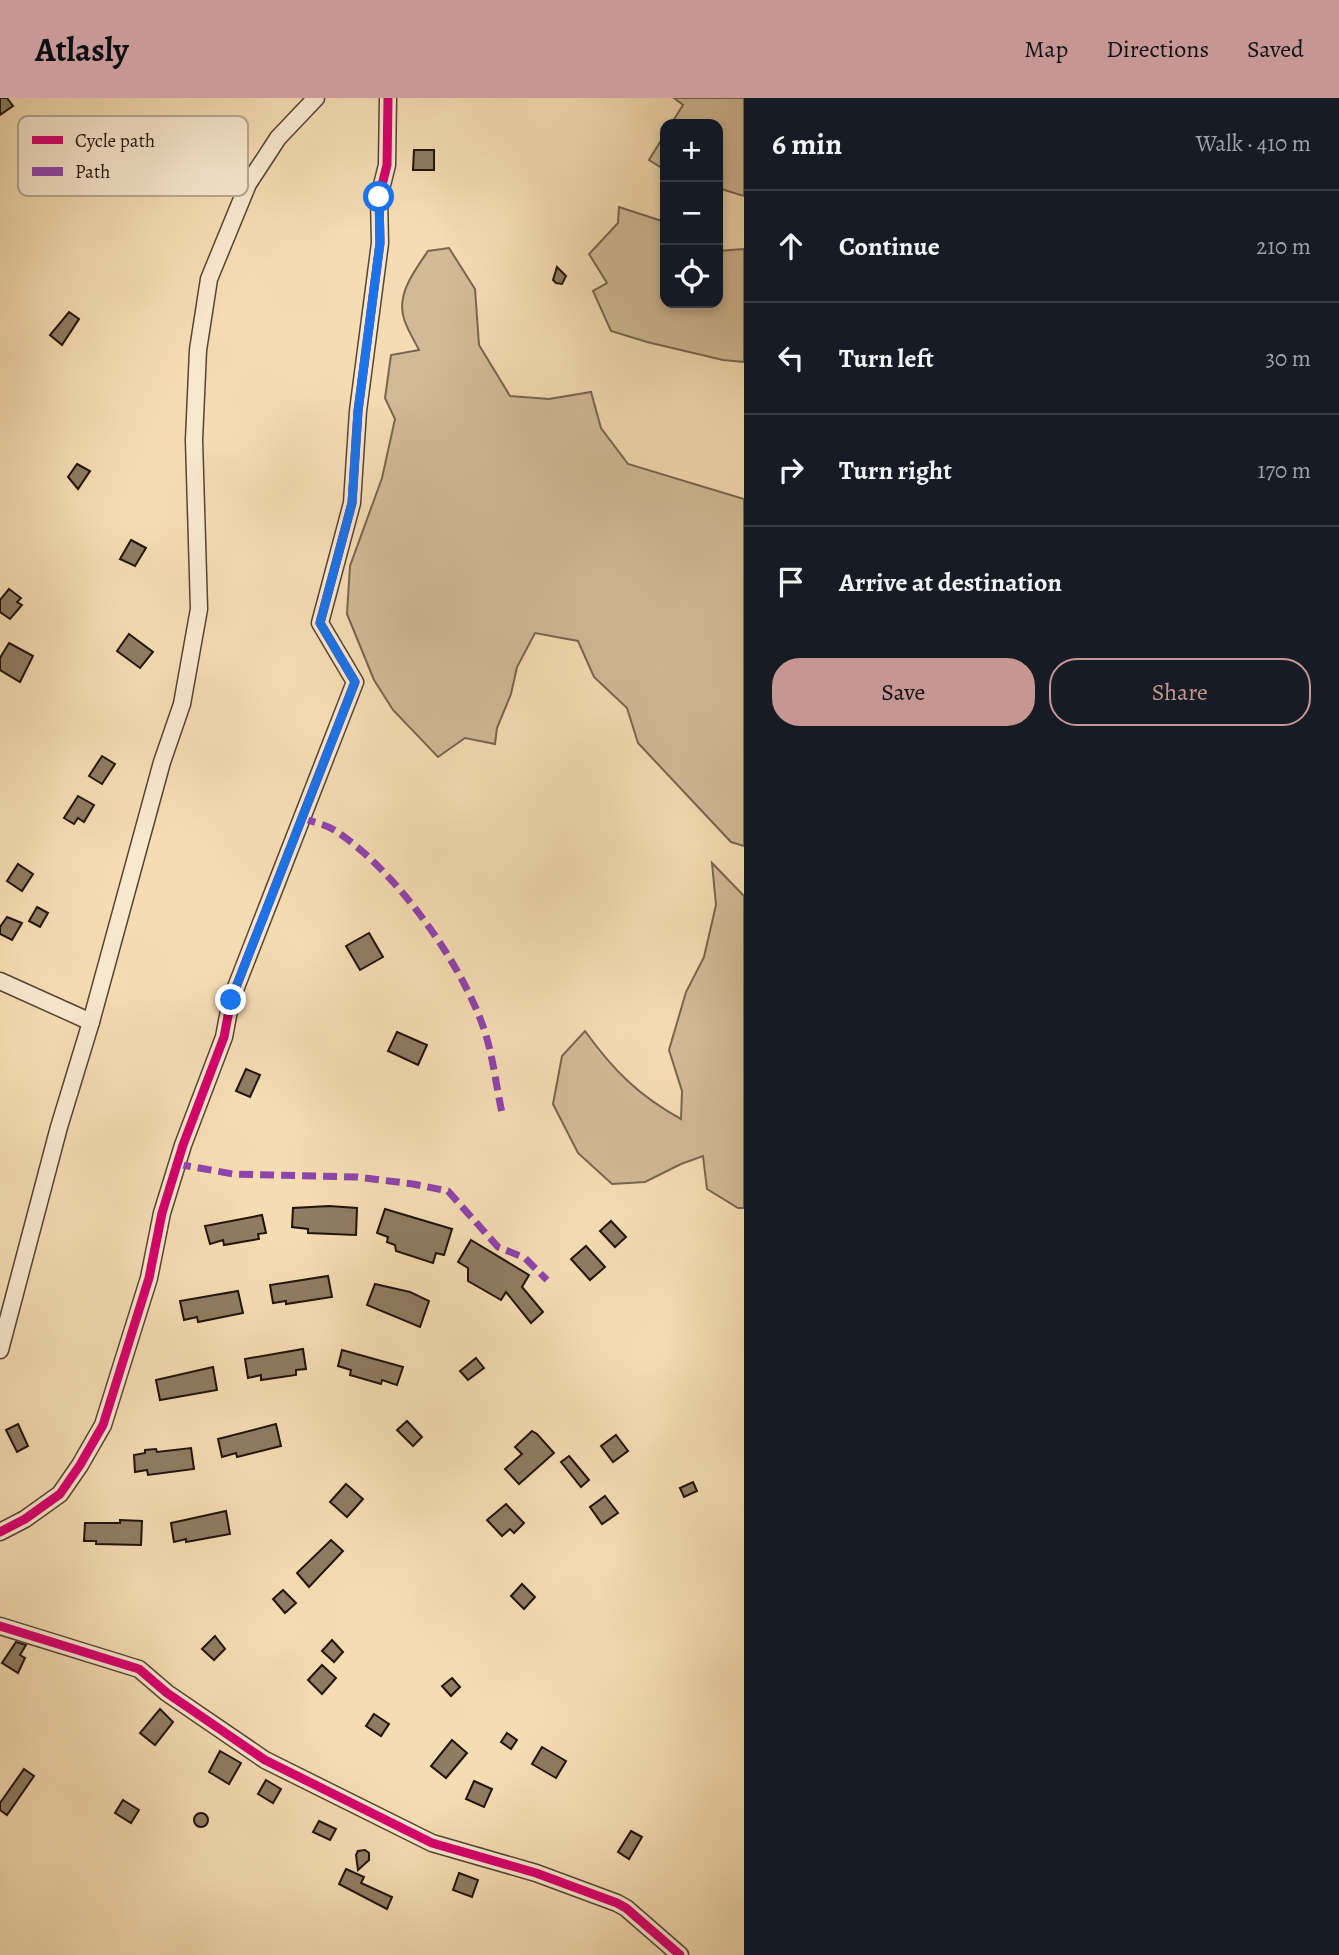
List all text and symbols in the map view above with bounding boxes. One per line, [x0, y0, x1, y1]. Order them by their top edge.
text: Atlasly [35, 27, 129, 72]
text: Map [1024, 33, 1068, 65]
text: Directions [1106, 33, 1209, 65]
text: Saved [1247, 33, 1304, 65]
legend [18, 116, 248, 196]
map controls [660, 119, 723, 308]
button: + [660, 119, 723, 182]
text: 6 min [772, 124, 842, 164]
text: Cycle path [75, 128, 155, 154]
text: Walk · 410 m [1196, 128, 1311, 159]
text: Path [75, 159, 110, 185]
route start [363, 181, 394, 212]
button: − [660, 182, 723, 245]
icon: ahead [772, 227, 810, 265]
text: Continue [839, 229, 940, 264]
text: 210 m [1256, 231, 1311, 262]
button: locate [660, 245, 723, 308]
icon: left [772, 339, 810, 377]
text: Turn left [839, 341, 934, 376]
text: 30 m [1265, 343, 1311, 374]
icon: right [772, 451, 810, 489]
text: Turn right [839, 453, 952, 488]
text: 170 m [1258, 455, 1311, 486]
icon: arrive [772, 563, 810, 601]
text: Arrive at destination [839, 565, 1062, 600]
button: Save [772, 658, 1035, 726]
button: Share [1049, 658, 1311, 726]
route end [215, 984, 246, 1015]

